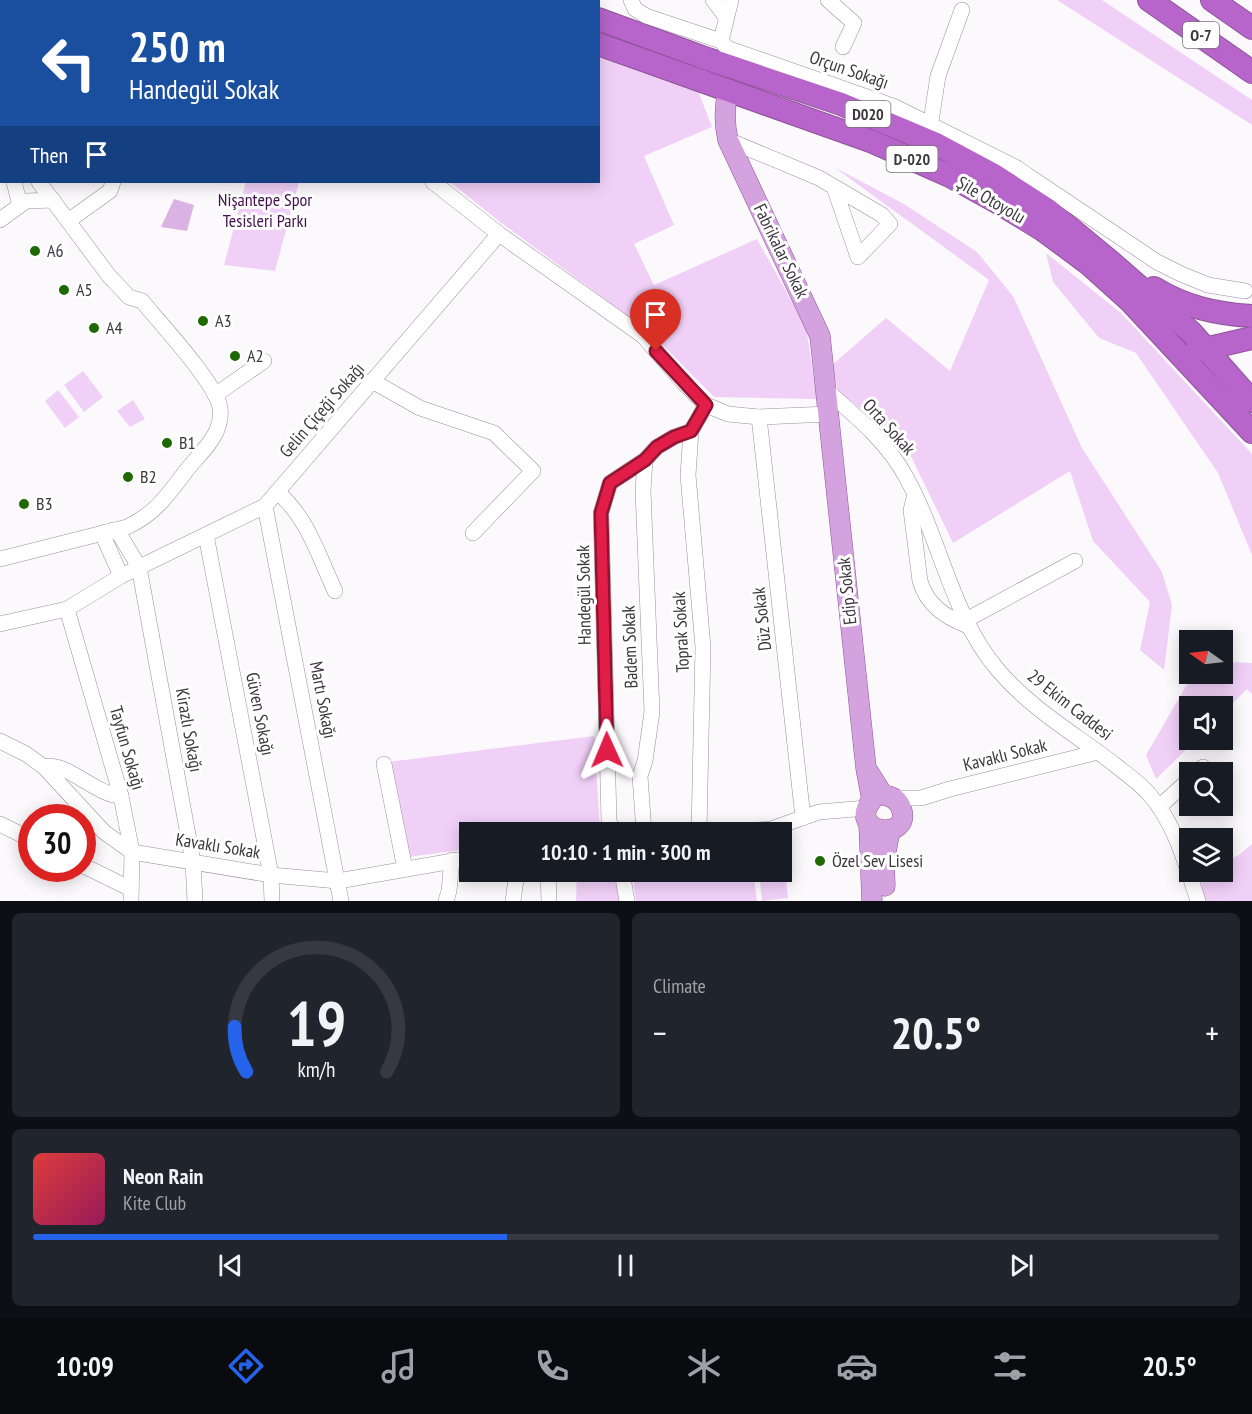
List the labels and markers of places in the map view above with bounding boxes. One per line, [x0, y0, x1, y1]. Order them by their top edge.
place label: A6 [47, 239, 64, 262]
marker: A6 [28, 244, 42, 258]
place label: A5 [76, 278, 93, 301]
marker: A5 [57, 283, 71, 297]
pin [630, 289, 681, 351]
place label: A3 [215, 309, 232, 332]
marker: A3 [196, 314, 210, 328]
place label: A4 [106, 316, 123, 339]
marker: A4 [87, 321, 101, 335]
place label: A2 [247, 344, 264, 367]
marker: A2 [228, 349, 242, 363]
place label: B1 [179, 431, 196, 454]
marker: B1 [160, 436, 174, 450]
place label: B2 [140, 465, 157, 488]
marker: B2 [121, 470, 135, 484]
place label: B3 [36, 492, 53, 515]
marker: B3 [17, 497, 31, 511]
place label: Özel Sev Lisesi [832, 849, 923, 872]
marker: Özel Sev Lisesi [813, 854, 827, 868]

